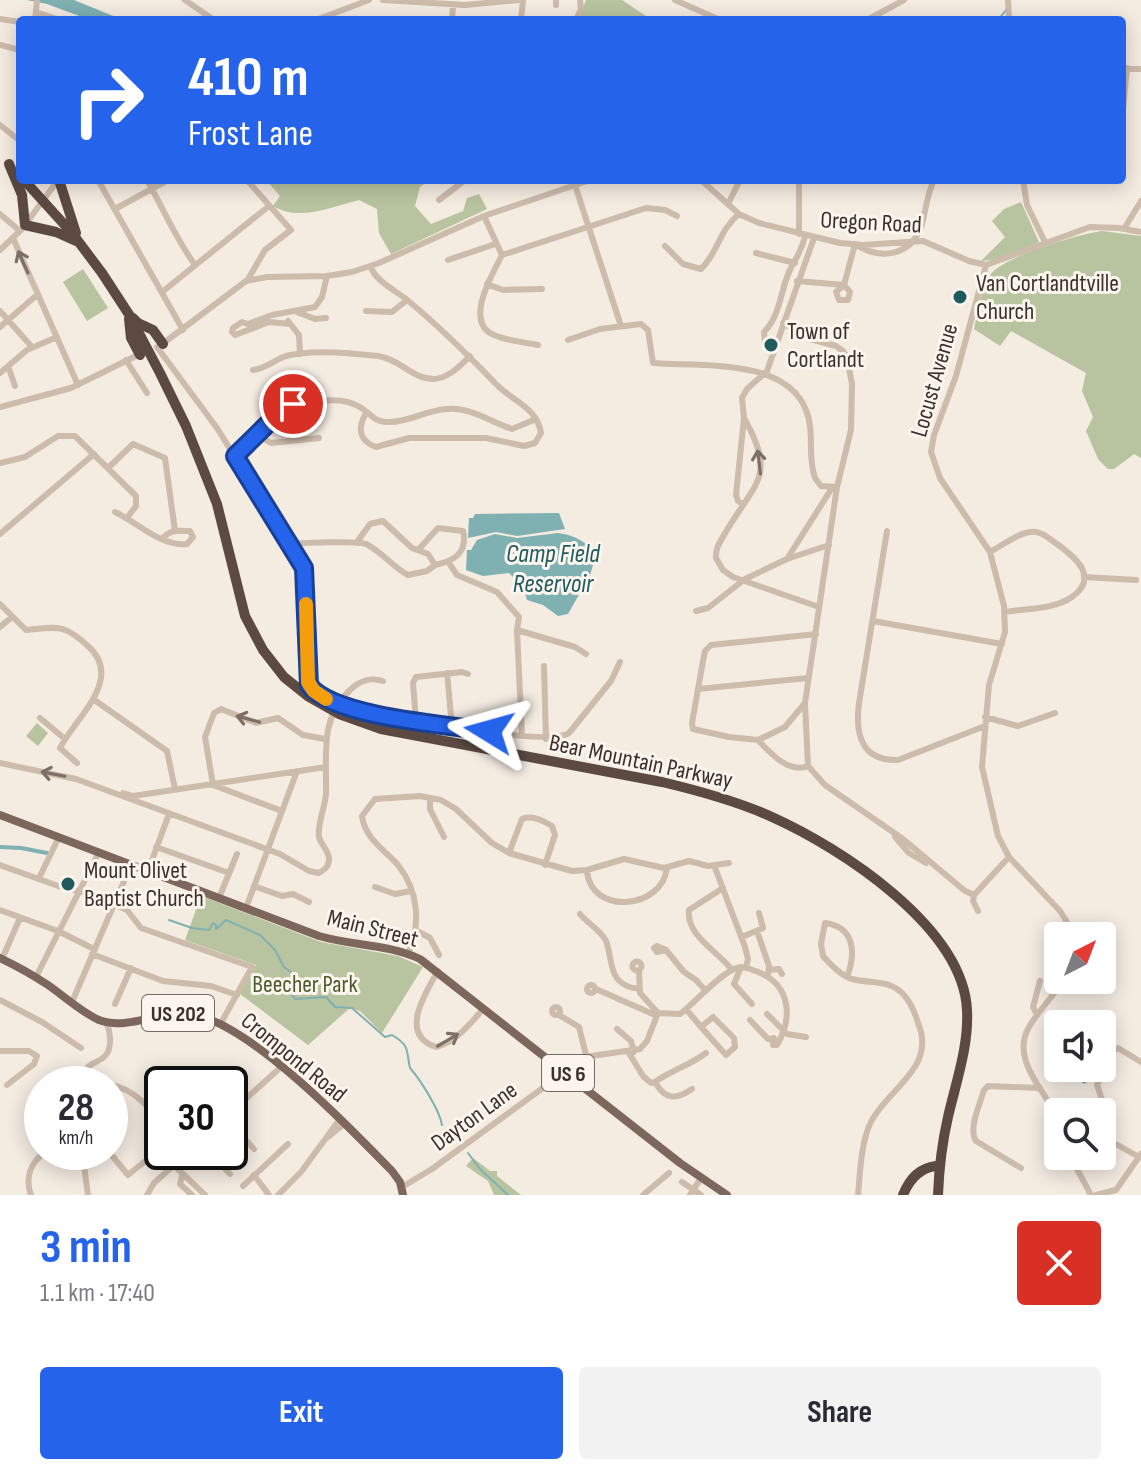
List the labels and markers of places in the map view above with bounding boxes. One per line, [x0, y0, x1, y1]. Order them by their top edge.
place label: Van Cortlandtville Church [976, 269, 1119, 326]
marker: Van Cortlandtville Church [951, 288, 969, 306]
place label: Town of Cortlandt [787, 317, 864, 374]
marker: Town of Cortlandt [762, 336, 780, 354]
pin [259, 370, 327, 438]
place label: Mount Olivet Baptist Church [84, 856, 204, 913]
marker: Mount Olivet Baptist Church [59, 875, 77, 893]

